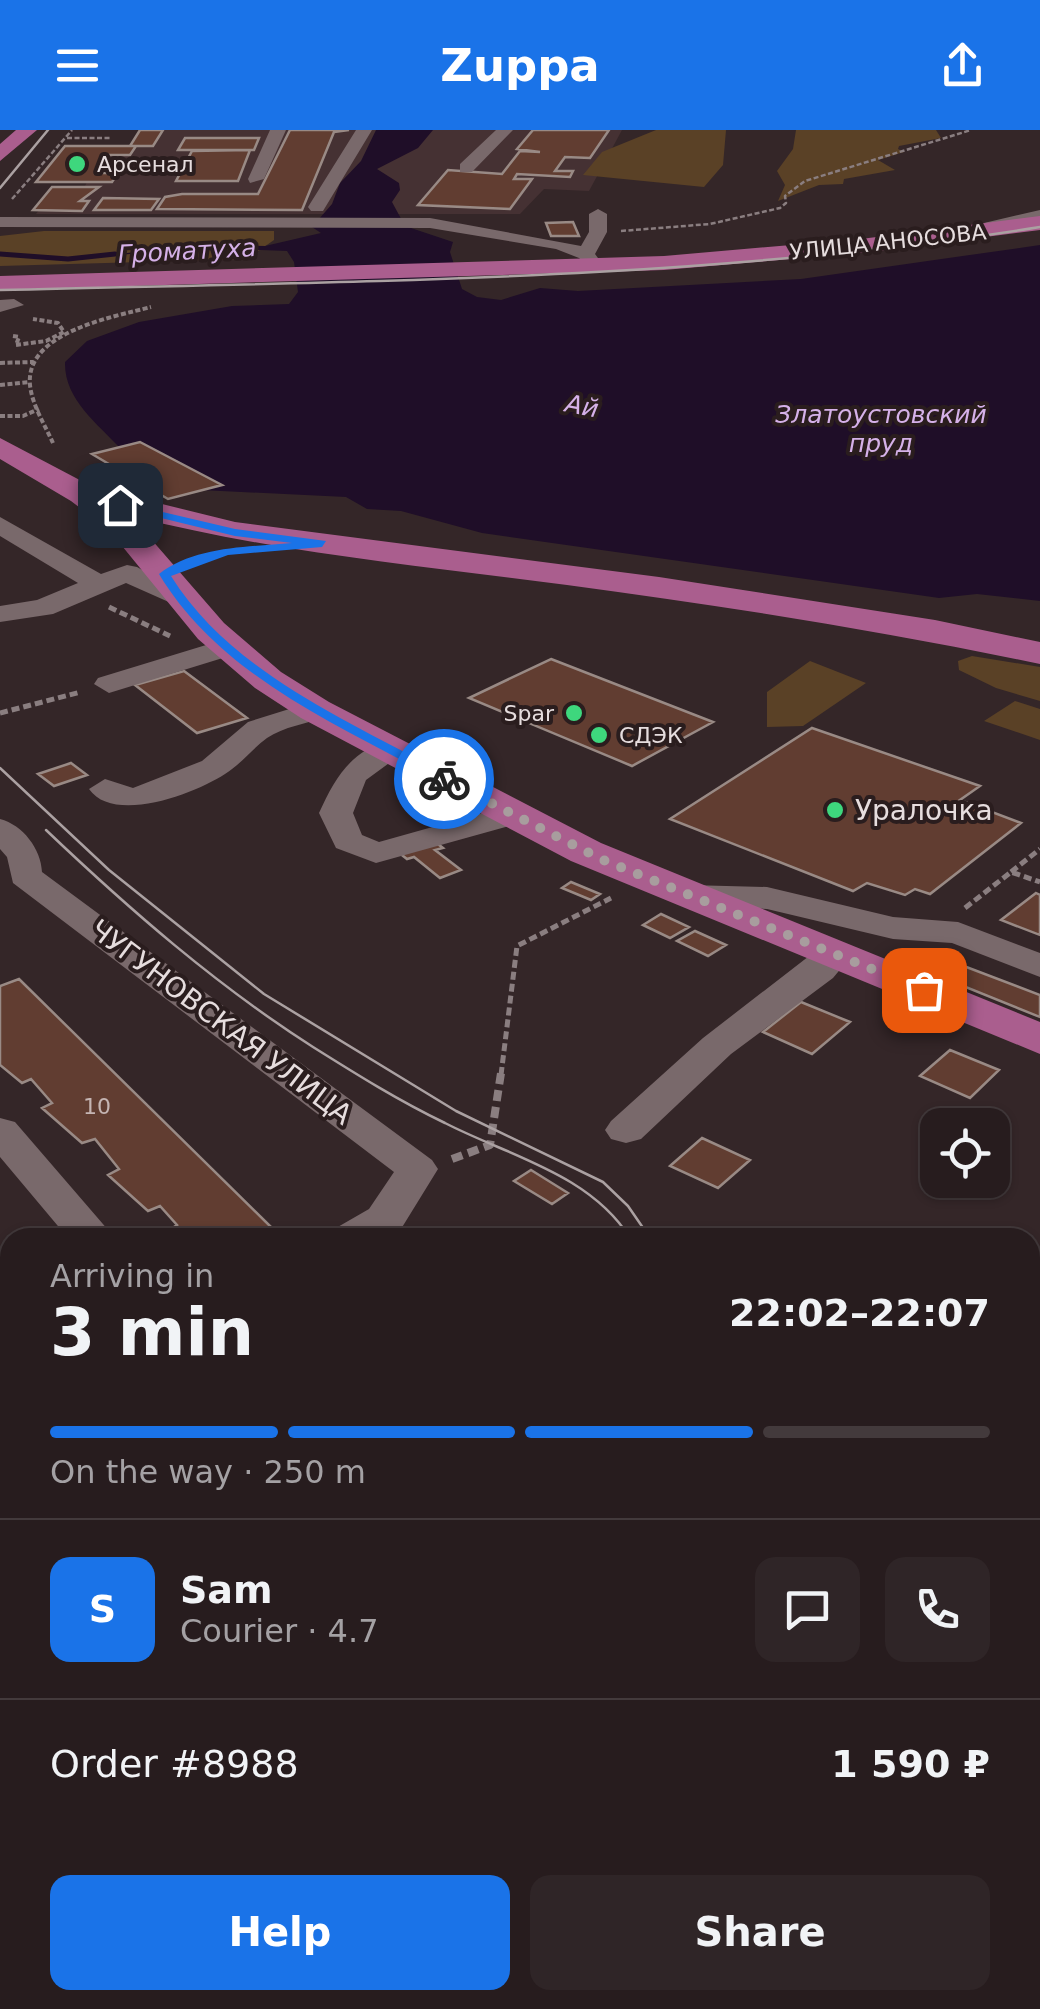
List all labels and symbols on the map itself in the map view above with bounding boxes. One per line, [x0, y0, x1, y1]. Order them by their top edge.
place label: Арсенал [97, 152, 194, 177]
marker: Арсенал [66, 153, 88, 175]
street label: УЛИЦА АНОСОВА [789, 219, 987, 265]
water label: Громатуха [117, 233, 257, 269]
water label: Ай [561, 388, 601, 423]
water label: Златоустовский пруд [775, 400, 987, 458]
pin [78, 463, 163, 548]
place label: Spar [504, 701, 555, 726]
marker: Spar [563, 702, 585, 724]
place label: СДЭК [619, 723, 683, 748]
marker: СДЭК [588, 724, 610, 746]
courier [394, 729, 494, 829]
place label: Уралочка [855, 794, 993, 827]
marker: Уралочка [824, 799, 846, 821]
street label: ЧУГУНОВСКАЯ УЛИЦА [83, 913, 359, 1131]
pin [882, 948, 967, 1033]
house number: 10 [83, 1094, 111, 1119]

